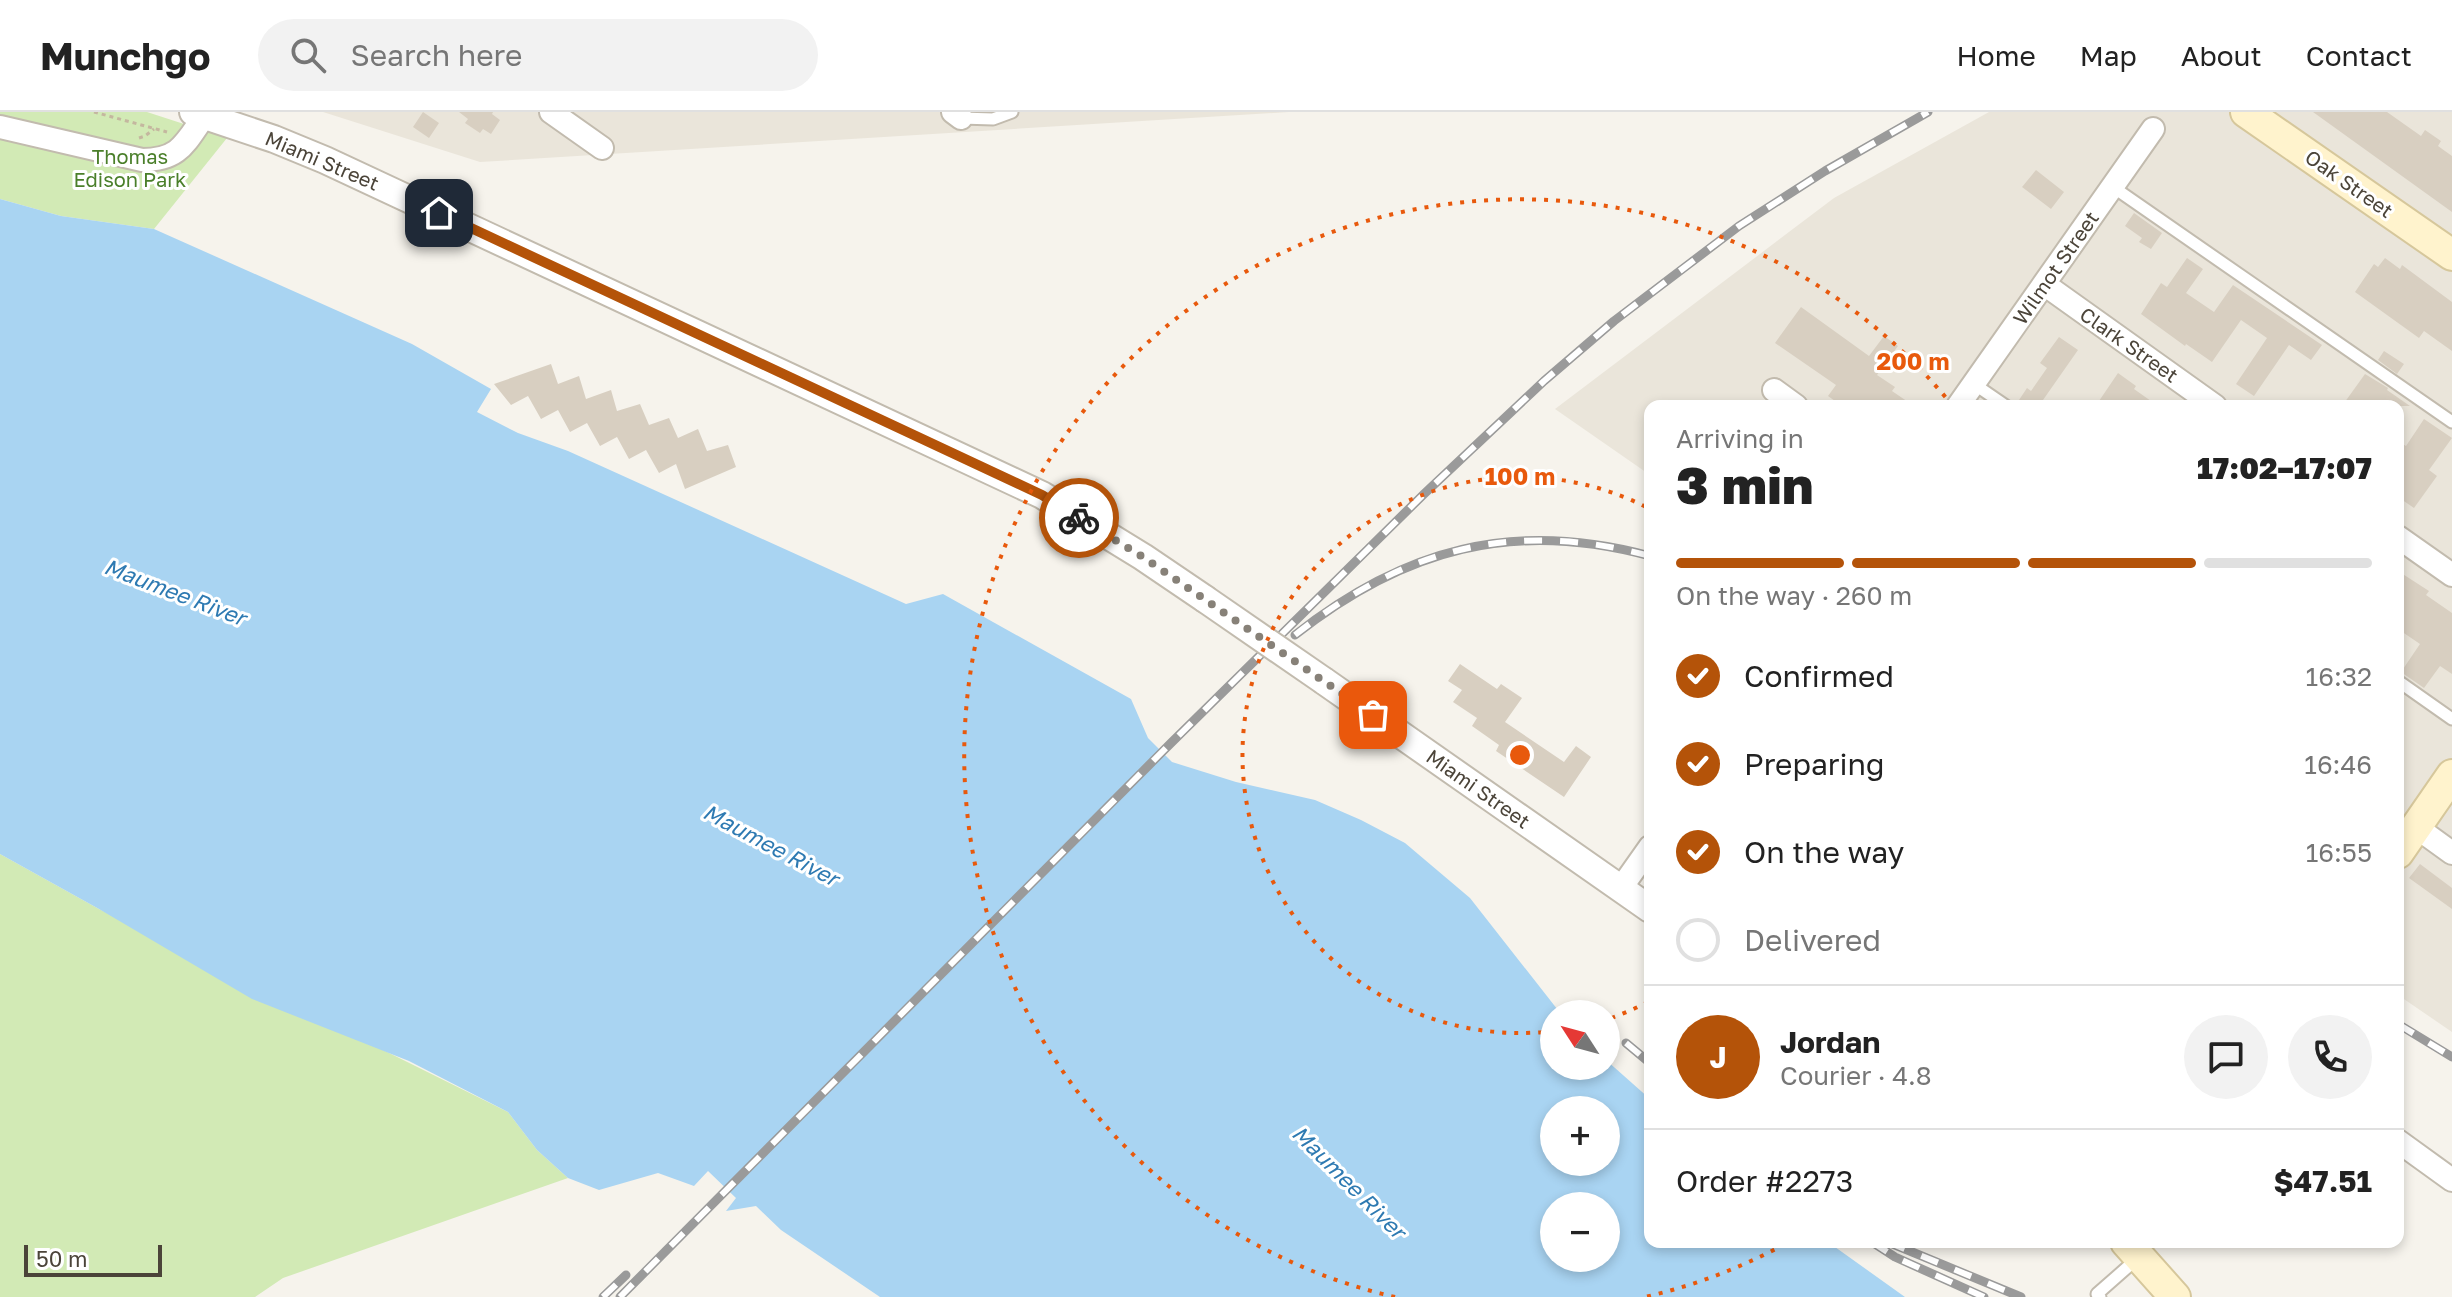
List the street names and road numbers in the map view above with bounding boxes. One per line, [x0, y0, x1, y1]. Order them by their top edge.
street label: Miami Street [262, 125, 383, 195]
street label: Oak Street [2301, 144, 2398, 222]
street label: Wilmot Street [2007, 206, 2103, 329]
street label: Clark Street [2076, 301, 2183, 387]
street label: Miami Street [1422, 744, 1535, 833]

